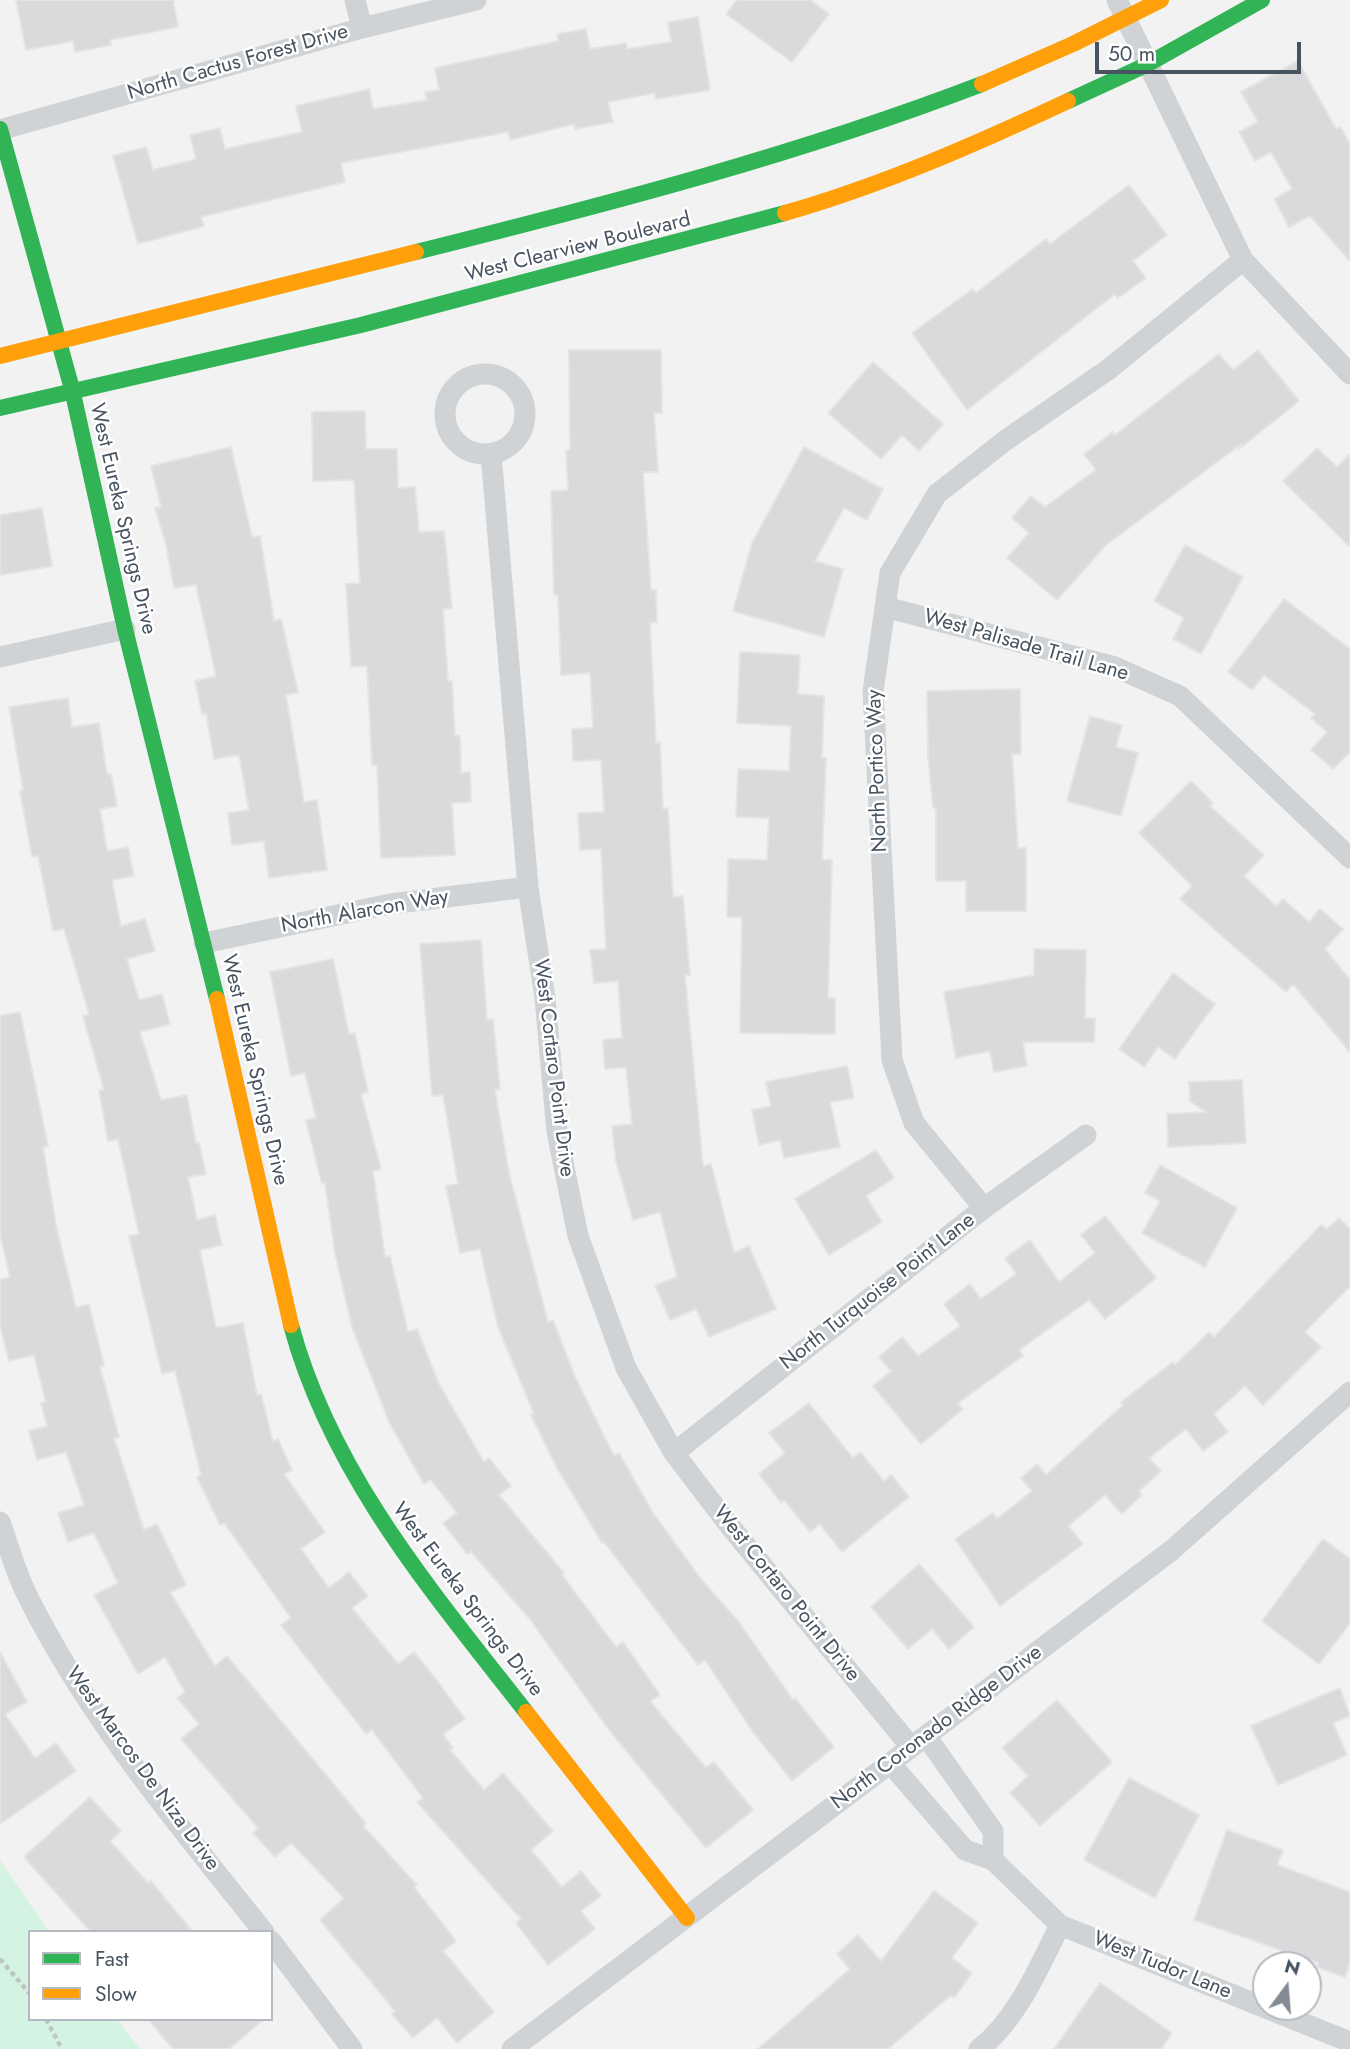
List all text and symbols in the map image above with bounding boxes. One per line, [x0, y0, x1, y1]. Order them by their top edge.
street label: North Cactus Forest Drive [125, 19, 351, 107]
scale bar [1098, 28, 1304, 72]
text: 50 m [1108, 39, 1155, 69]
street label: West Clearview Boulevard [463, 208, 693, 288]
street label: West Eureka Springs Drive [83, 401, 161, 637]
street label: West Palisade Trail Lane [921, 605, 1131, 687]
street label: North Portico Way [863, 689, 893, 853]
street label: North Alarcon Way [279, 885, 451, 939]
street label: West Eureka Springs Drive [215, 952, 293, 1188]
street label: West Cortaro Point Drive [527, 958, 579, 1178]
street label: North Turquoise Point Lane [776, 1208, 980, 1376]
street label: West Eureka Springs Drive [386, 1498, 548, 1702]
street label: West Cortaro Point Drive [707, 1501, 865, 1687]
street label: North Coronado Ridge Drive [827, 1641, 1047, 1815]
street label: West Marcos De Niza Drive [60, 1662, 224, 1876]
street label: West Tudor Lane [1089, 1927, 1235, 2005]
legend [28, 1930, 273, 2021]
text: Fast [95, 1944, 128, 1974]
north arrow [1252, 1951, 1322, 2021]
text: N [1281, 1952, 1303, 1982]
text: Slow [95, 1979, 137, 2009]

